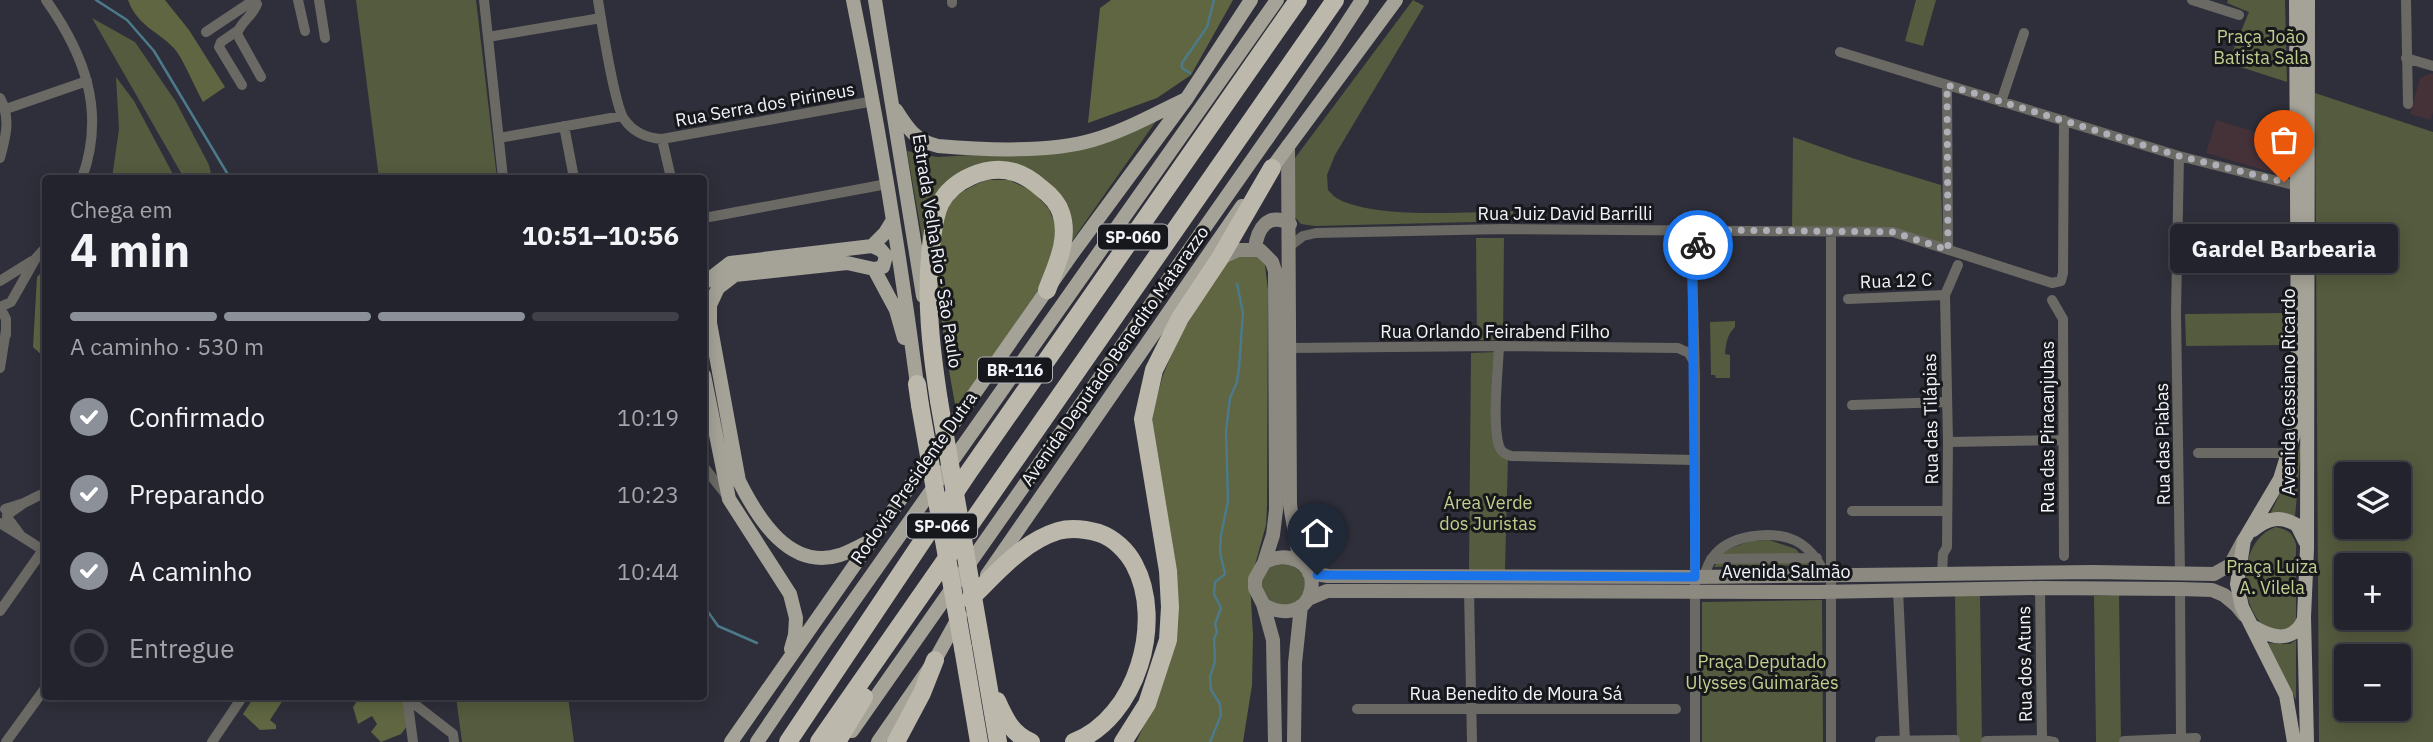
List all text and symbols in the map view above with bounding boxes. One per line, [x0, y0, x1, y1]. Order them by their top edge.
park label: Praça João Batista Sala [2213, 25, 2309, 69]
street label: Rua Serra dos Pirineus [673, 77, 857, 132]
pin [2254, 110, 2314, 182]
icon: bag [2265, 121, 2303, 159]
street label: Estrada Velha Rio - São Paulo [908, 132, 967, 370]
text: Chega em [70, 194, 172, 224]
street label: Rua Juiz David Barrilli [1478, 202, 1652, 225]
courier [1663, 210, 1733, 280]
text: 10:51–10:56 [522, 218, 679, 252]
text: 4 min [70, 220, 190, 280]
street label: Avenida Deputado Benedito Matarazzo [1016, 221, 1214, 490]
road number: SP-060 [1098, 224, 1168, 249]
callout: Gardel Barbearia [2170, 224, 2398, 273]
icon: bike [1679, 226, 1717, 264]
text: Gardel Barbearia [2192, 233, 2376, 263]
street label: Rua 12 C [1859, 268, 1933, 293]
street label: Avenida Cassiano Ricardo [2277, 288, 2300, 496]
street label: Rua Orlando Feirabend Filho [1380, 320, 1610, 343]
text: A caminho · 530 m [70, 331, 264, 361]
street label: Rua das Piracanjubas [2036, 341, 2059, 513]
street label: Rua das Tilápias [1918, 353, 1943, 485]
road number: BR-116 [978, 358, 1052, 382]
street label: Rua das Piabas [2150, 383, 2175, 505]
street label: Rodovia Presidente Dutra [845, 387, 982, 568]
icon: check [70, 398, 108, 436]
text: Confirmado [129, 400, 265, 434]
text: 10:19 [617, 402, 679, 432]
map controls [2334, 462, 2411, 721]
button: layers [2334, 462, 2411, 539]
icon: check [70, 475, 108, 513]
text: Preparando [129, 477, 265, 511]
text: 10:23 [617, 479, 679, 509]
park label: Área Verde dos Juristas [1439, 491, 1537, 535]
pin [1287, 503, 1347, 575]
road number: SP-066 [907, 513, 977, 538]
icon: home [1298, 514, 1336, 552]
icon: check [70, 552, 108, 590]
button: + [2334, 553, 2411, 630]
text: A caminho [129, 554, 252, 588]
park label: Praça Luiza A. Vilela [2226, 555, 2318, 599]
text: 10:44 [617, 556, 679, 586]
street label: Avenida Salmão [1721, 560, 1851, 583]
street label: Rua dos Atuns [2012, 606, 2037, 722]
text: Entregue [129, 631, 234, 665]
button: − [2334, 644, 2411, 721]
park label: Praça Deputado Ulysses Guimarães [1685, 650, 1839, 694]
street label: Rua Benedito de Moura Sá [1410, 682, 1623, 705]

